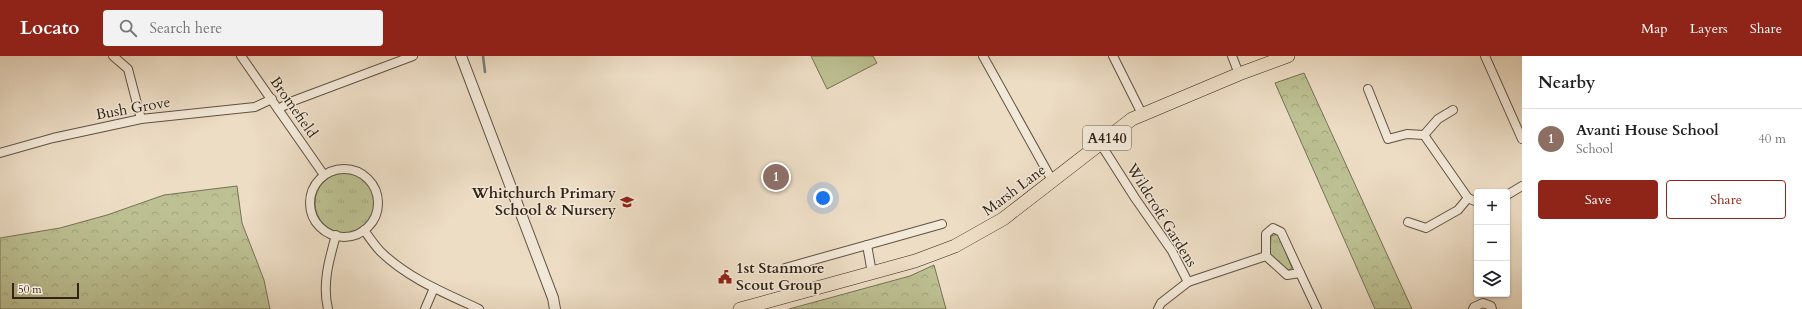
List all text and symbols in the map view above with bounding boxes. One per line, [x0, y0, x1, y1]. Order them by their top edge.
search box [103, 10, 383, 46]
text: Locato [20, 15, 79, 41]
icon: search [117, 17, 139, 39]
text: Search here [149, 18, 222, 38]
text: Map [1641, 19, 1668, 38]
text: Layers [1690, 19, 1728, 38]
text: Share [1750, 19, 1782, 38]
text: Nearby [1538, 71, 1595, 94]
street label: Bromefield [266, 72, 322, 142]
street label: Bush Grove [94, 92, 172, 124]
text: Avanti House School [1576, 120, 1719, 140]
road number: A4140 [1083, 126, 1131, 150]
text: 1 [1548, 130, 1554, 148]
text: 40 m [1758, 130, 1786, 148]
text: School [1576, 140, 1613, 158]
street label: Wildcroft Gardens [1122, 159, 1202, 271]
street label: Marsh Lane [978, 160, 1050, 220]
pin: 1 [763, 162, 789, 192]
button: Save [1538, 180, 1658, 219]
button: Share [1666, 180, 1786, 219]
place label: Whitchurch Primary School & Nursery [470, 183, 616, 220]
your location [813, 188, 833, 208]
map controls [1474, 189, 1510, 297]
button: + [1474, 189, 1510, 225]
school or university icon: Whitchurch Primary School & Nursery [619, 194, 635, 210]
button: − [1474, 225, 1510, 261]
place label: 1st Stanmore Scout Group [736, 258, 824, 295]
button: layers [1474, 261, 1510, 297]
public building icon: 1st Stanmore Scout Group [717, 269, 733, 285]
scale bar [12, 281, 79, 300]
text: 50 m [18, 282, 42, 297]

